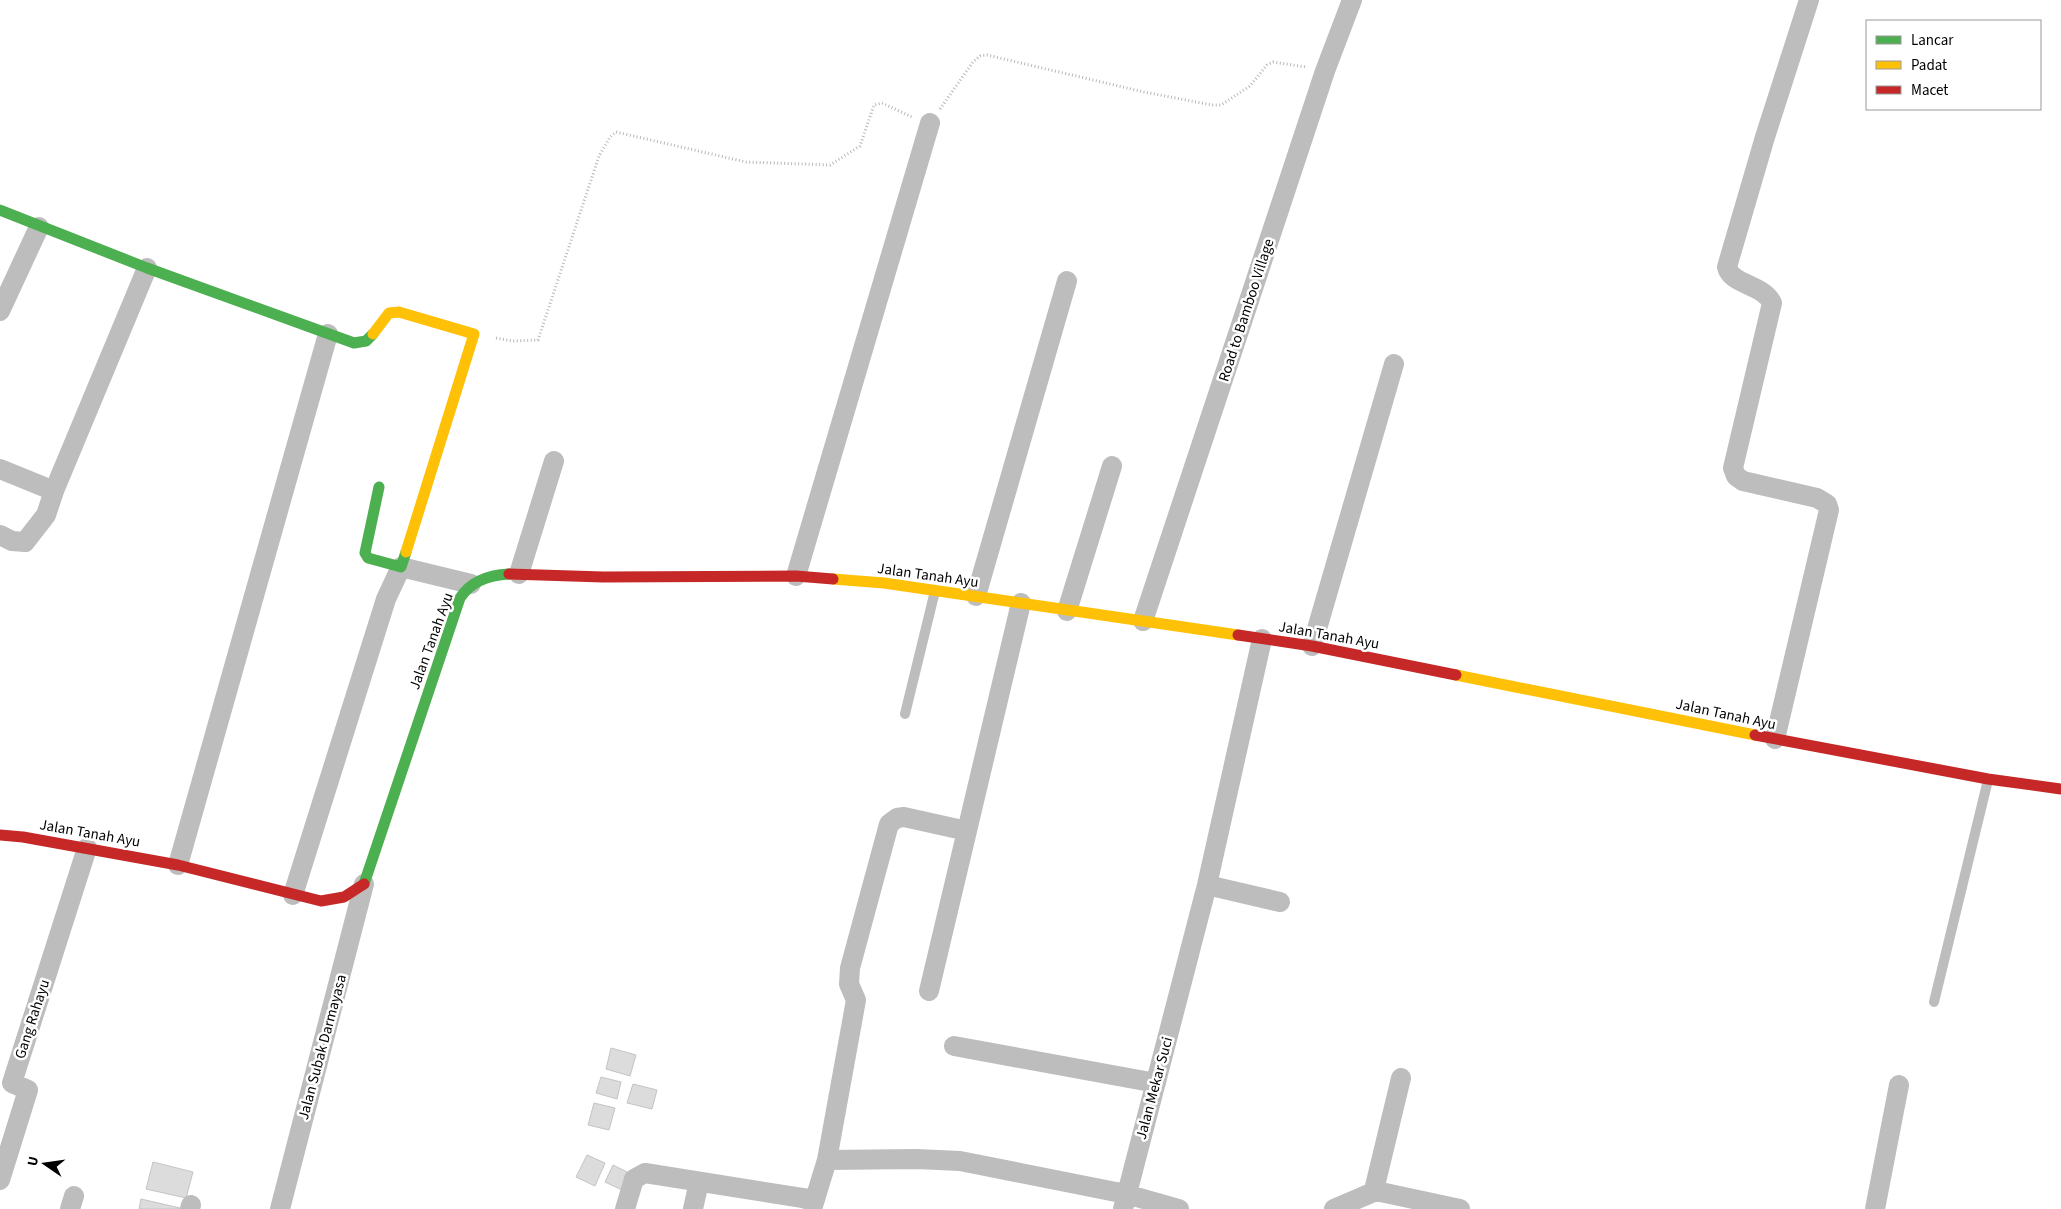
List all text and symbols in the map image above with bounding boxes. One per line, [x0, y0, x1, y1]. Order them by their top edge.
legend [1866, 20, 2041, 110]
text: Lancar [1911, 30, 1954, 51]
text: Padat [1911, 55, 1947, 76]
text: Macet [1911, 80, 1948, 101]
street label: Road to Bamboo Village [1213, 236, 1279, 384]
street label: Jalan Tanah Ayu [876, 558, 980, 593]
street label: Jalan Tanah Ayu [404, 590, 459, 693]
street label: Jalan Tanah Ayu [1277, 616, 1381, 655]
street label: Jalan Tanah Ayu [1674, 694, 1778, 735]
street label: Jalan Tanah Ayu [38, 814, 142, 853]
street label: Jalan Subak Darmayasa [293, 972, 352, 1122]
street label: Gang Rahayu [10, 977, 55, 1062]
street label: Jalan Mekar Suci [1131, 1034, 1178, 1142]
north arrow [20, 1139, 70, 1189]
text: U [23, 1155, 44, 1168]

